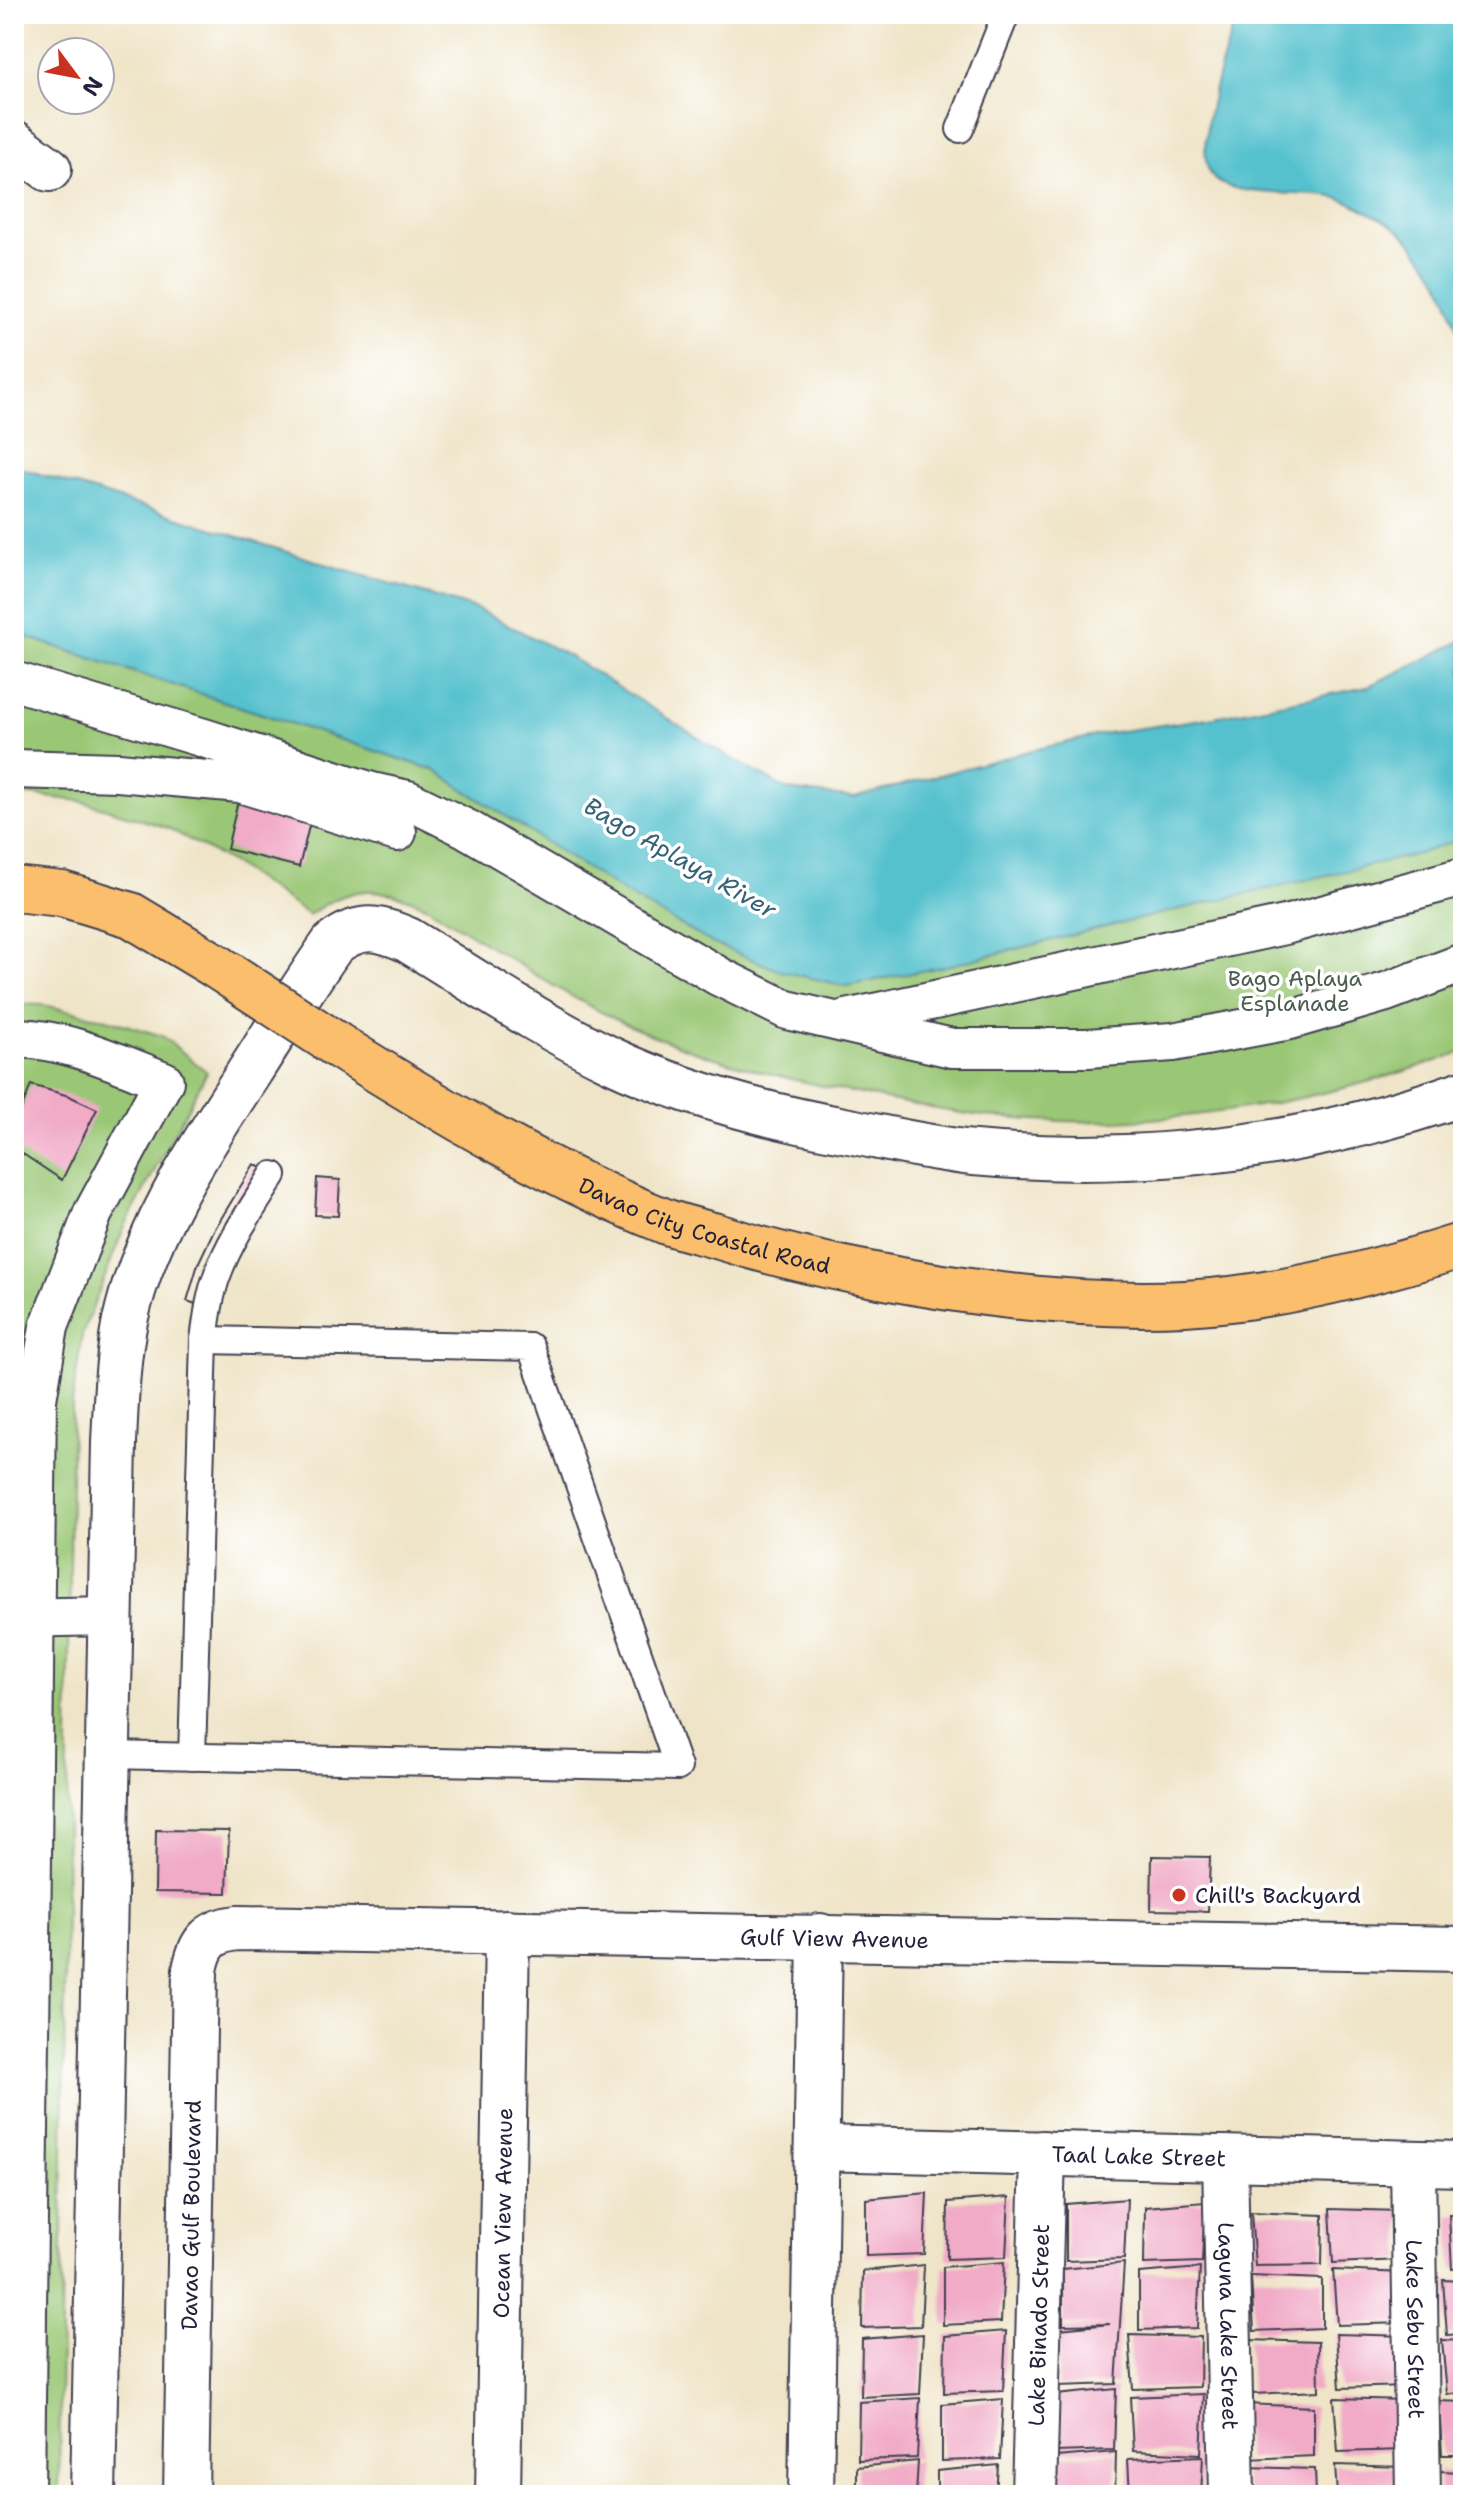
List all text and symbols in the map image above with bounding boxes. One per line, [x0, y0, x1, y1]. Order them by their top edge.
north arrow [36, 36, 116, 116]
text: N [76, 71, 109, 101]
water label: Bago Aplaya River [578, 790, 783, 926]
park label: Bago Aplaya Esplanade [1228, 964, 1363, 1018]
street label: Davao City Coastal Road [574, 1171, 833, 1281]
place label: Chill's Backyard [1195, 1881, 1361, 1910]
marker: Chill's Backyard [1170, 1886, 1188, 1904]
street label: Gulf View Avenue [740, 1923, 929, 1955]
street label: Davao Gulf Boulevard [175, 2100, 208, 2330]
street label: Ocean View Avenue [487, 2108, 519, 2319]
street label: Taal Lake Street [1051, 2140, 1226, 2173]
street label: Laguna Lake Street [1211, 2222, 1245, 2430]
street label: Lake Binado Street [1022, 2223, 1056, 2427]
street label: Lake Sebu Street [1399, 2239, 1431, 2419]

